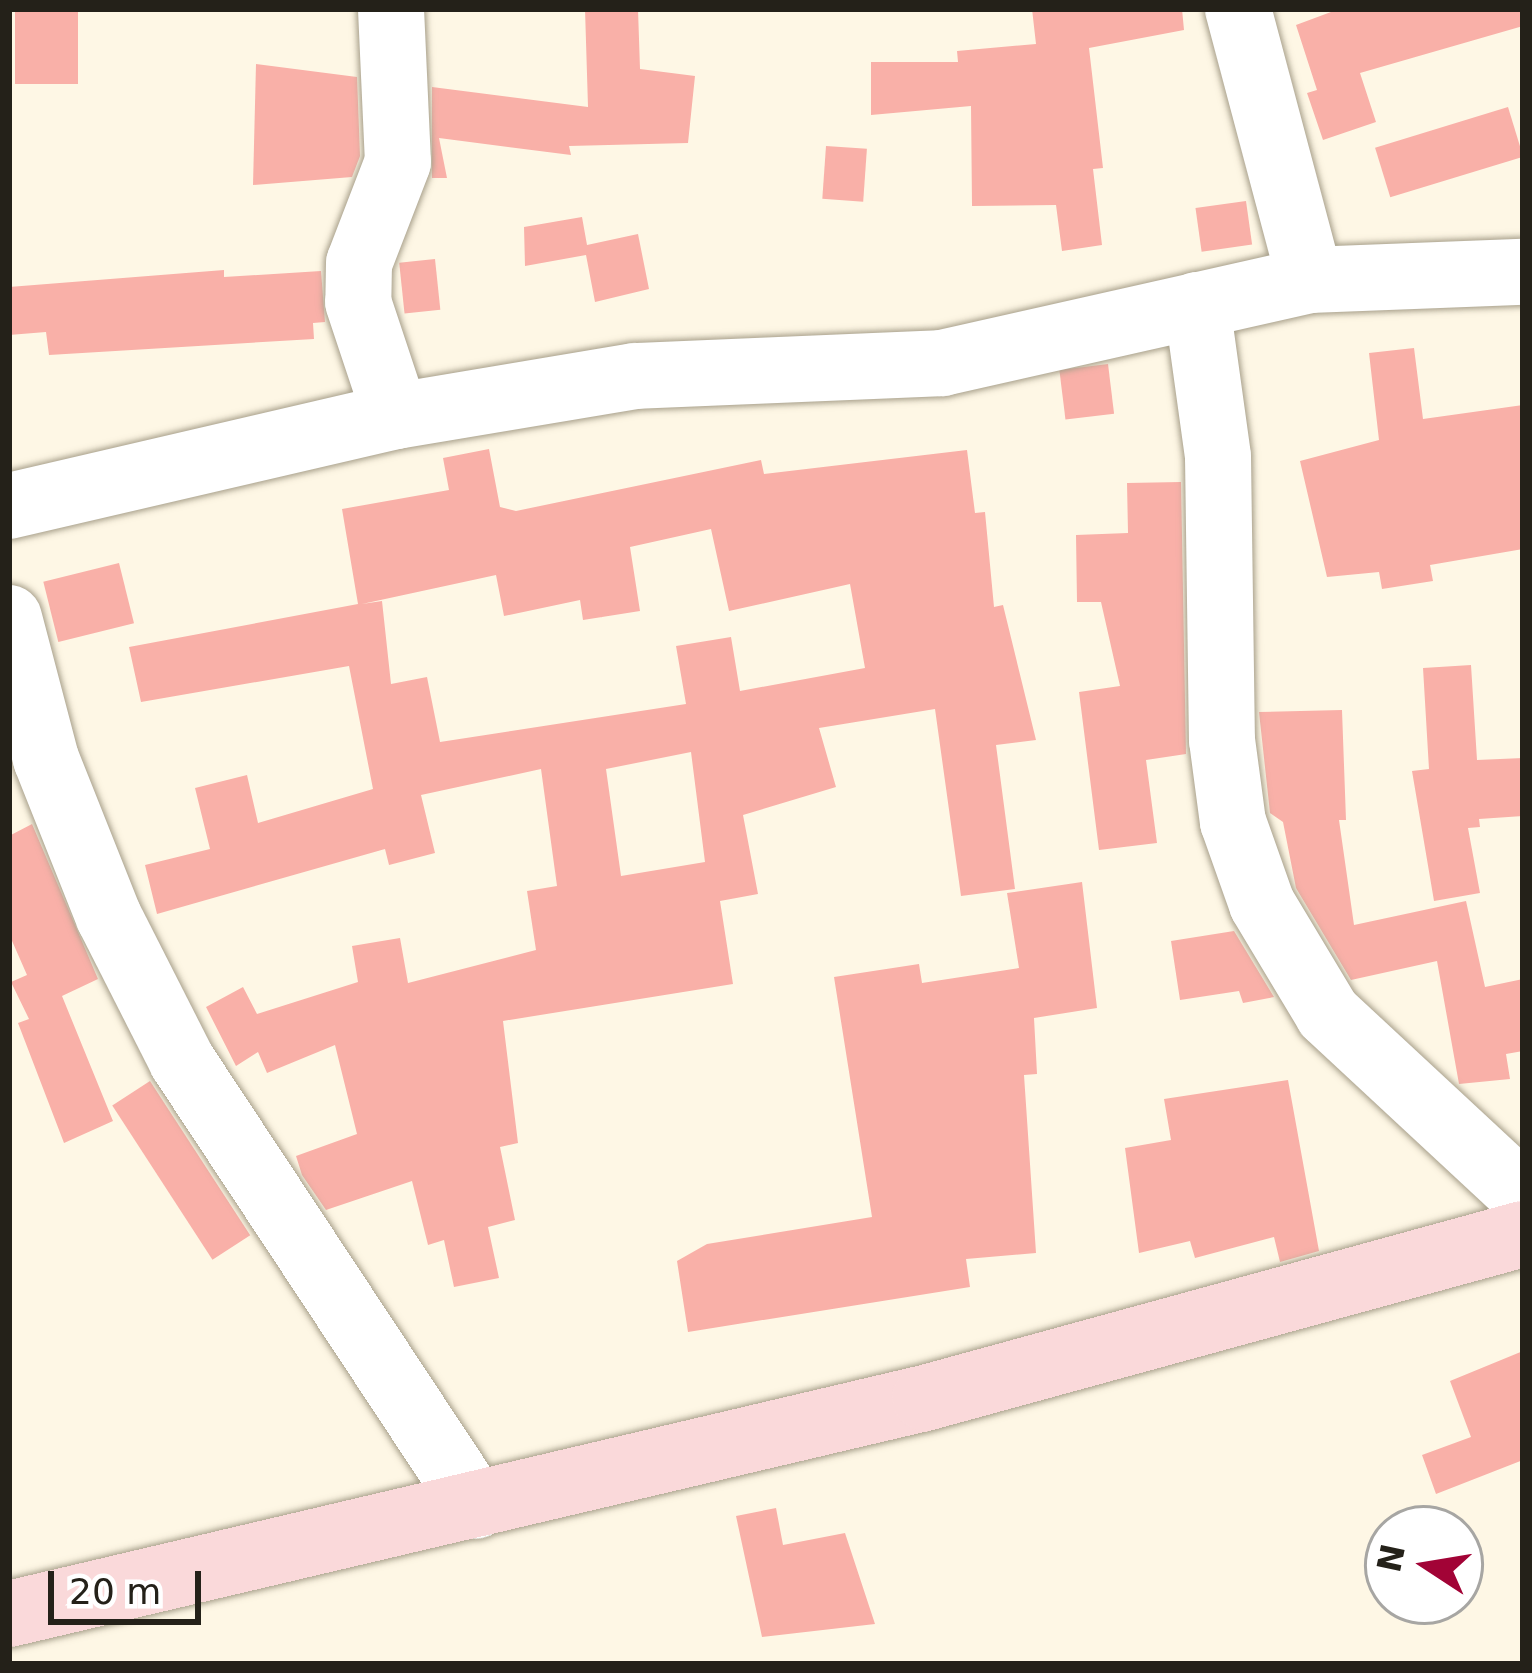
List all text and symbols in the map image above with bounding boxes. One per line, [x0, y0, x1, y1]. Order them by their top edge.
north arrow [1364, 1505, 1484, 1625]
text: N [1369, 1540, 1413, 1576]
scale bar [54, 1547, 207, 1621]
text: 20 m [69, 1571, 161, 1612]

